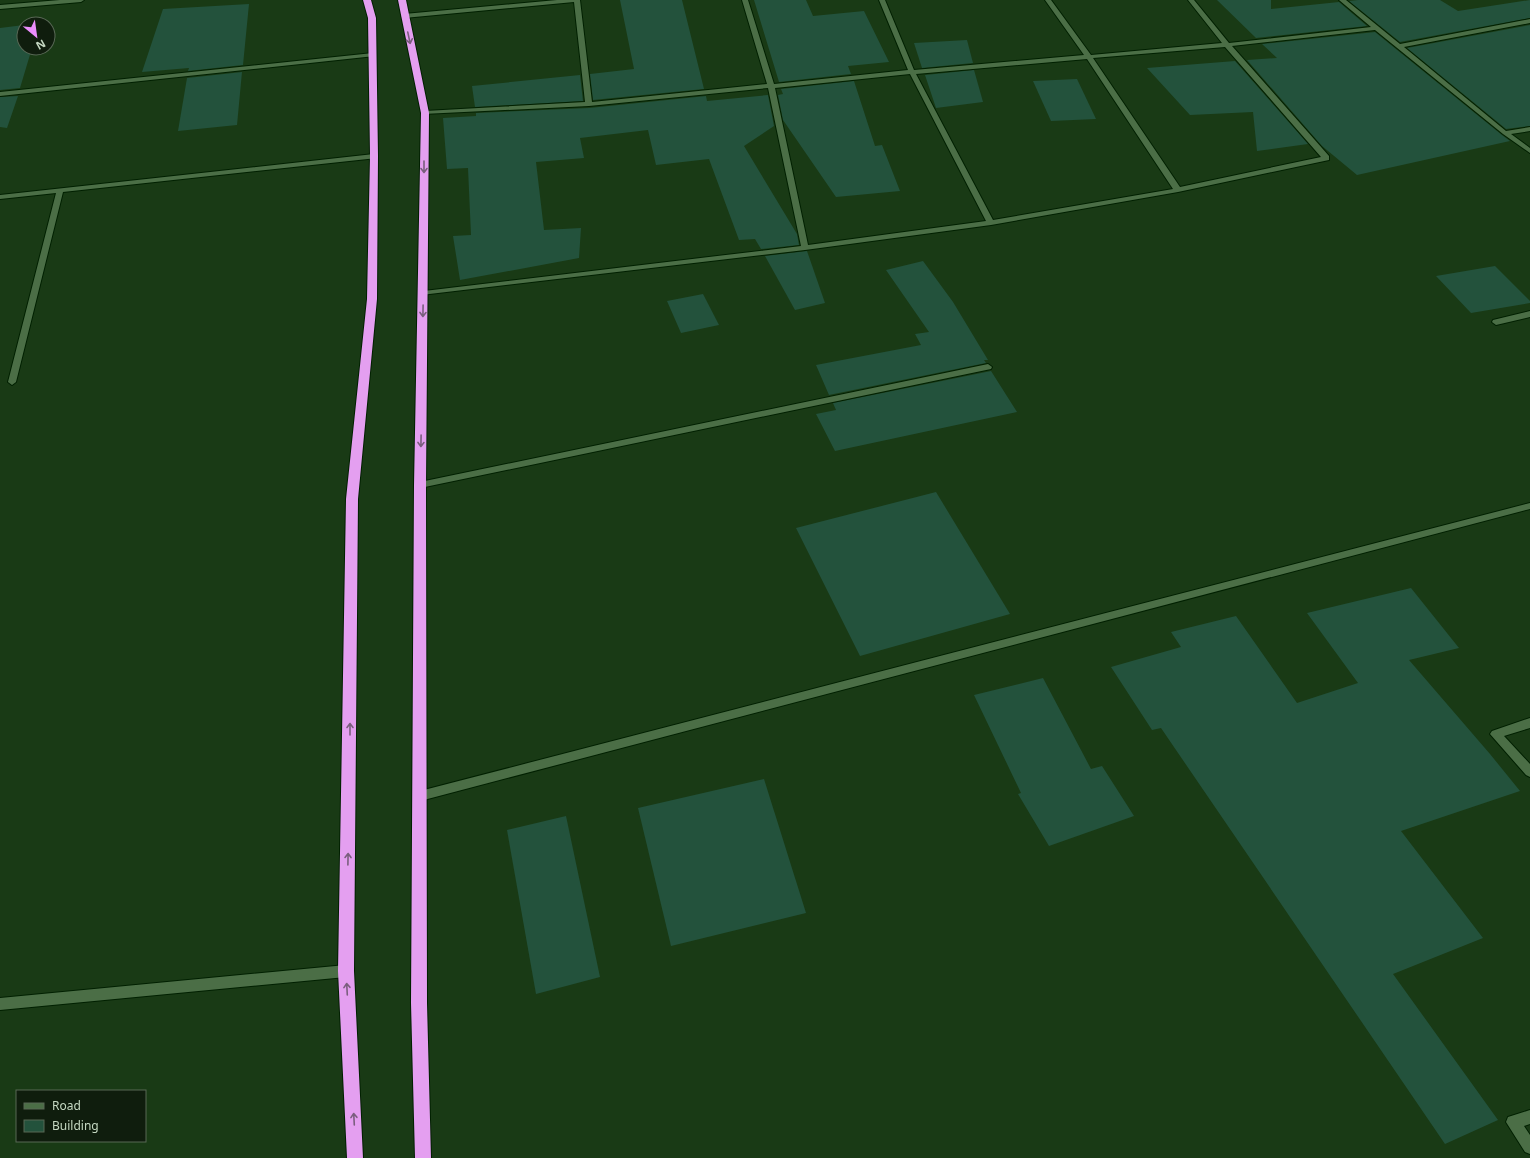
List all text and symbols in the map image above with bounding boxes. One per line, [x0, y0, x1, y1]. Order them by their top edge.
north arrow [16, 16, 56, 56]
one-way arrow [405, 31, 413, 44]
text: N [34, 36, 49, 54]
one-way arrow [420, 160, 428, 173]
one-way arrow [419, 304, 427, 317]
one-way arrow [417, 434, 425, 447]
one-way arrow [346, 723, 354, 736]
one-way arrow [344, 853, 352, 866]
one-way arrow [343, 983, 350, 996]
legend [16, 1090, 146, 1142]
text: Road [52, 1097, 81, 1114]
one-way arrow [351, 1113, 358, 1126]
text: Building [52, 1117, 99, 1134]

